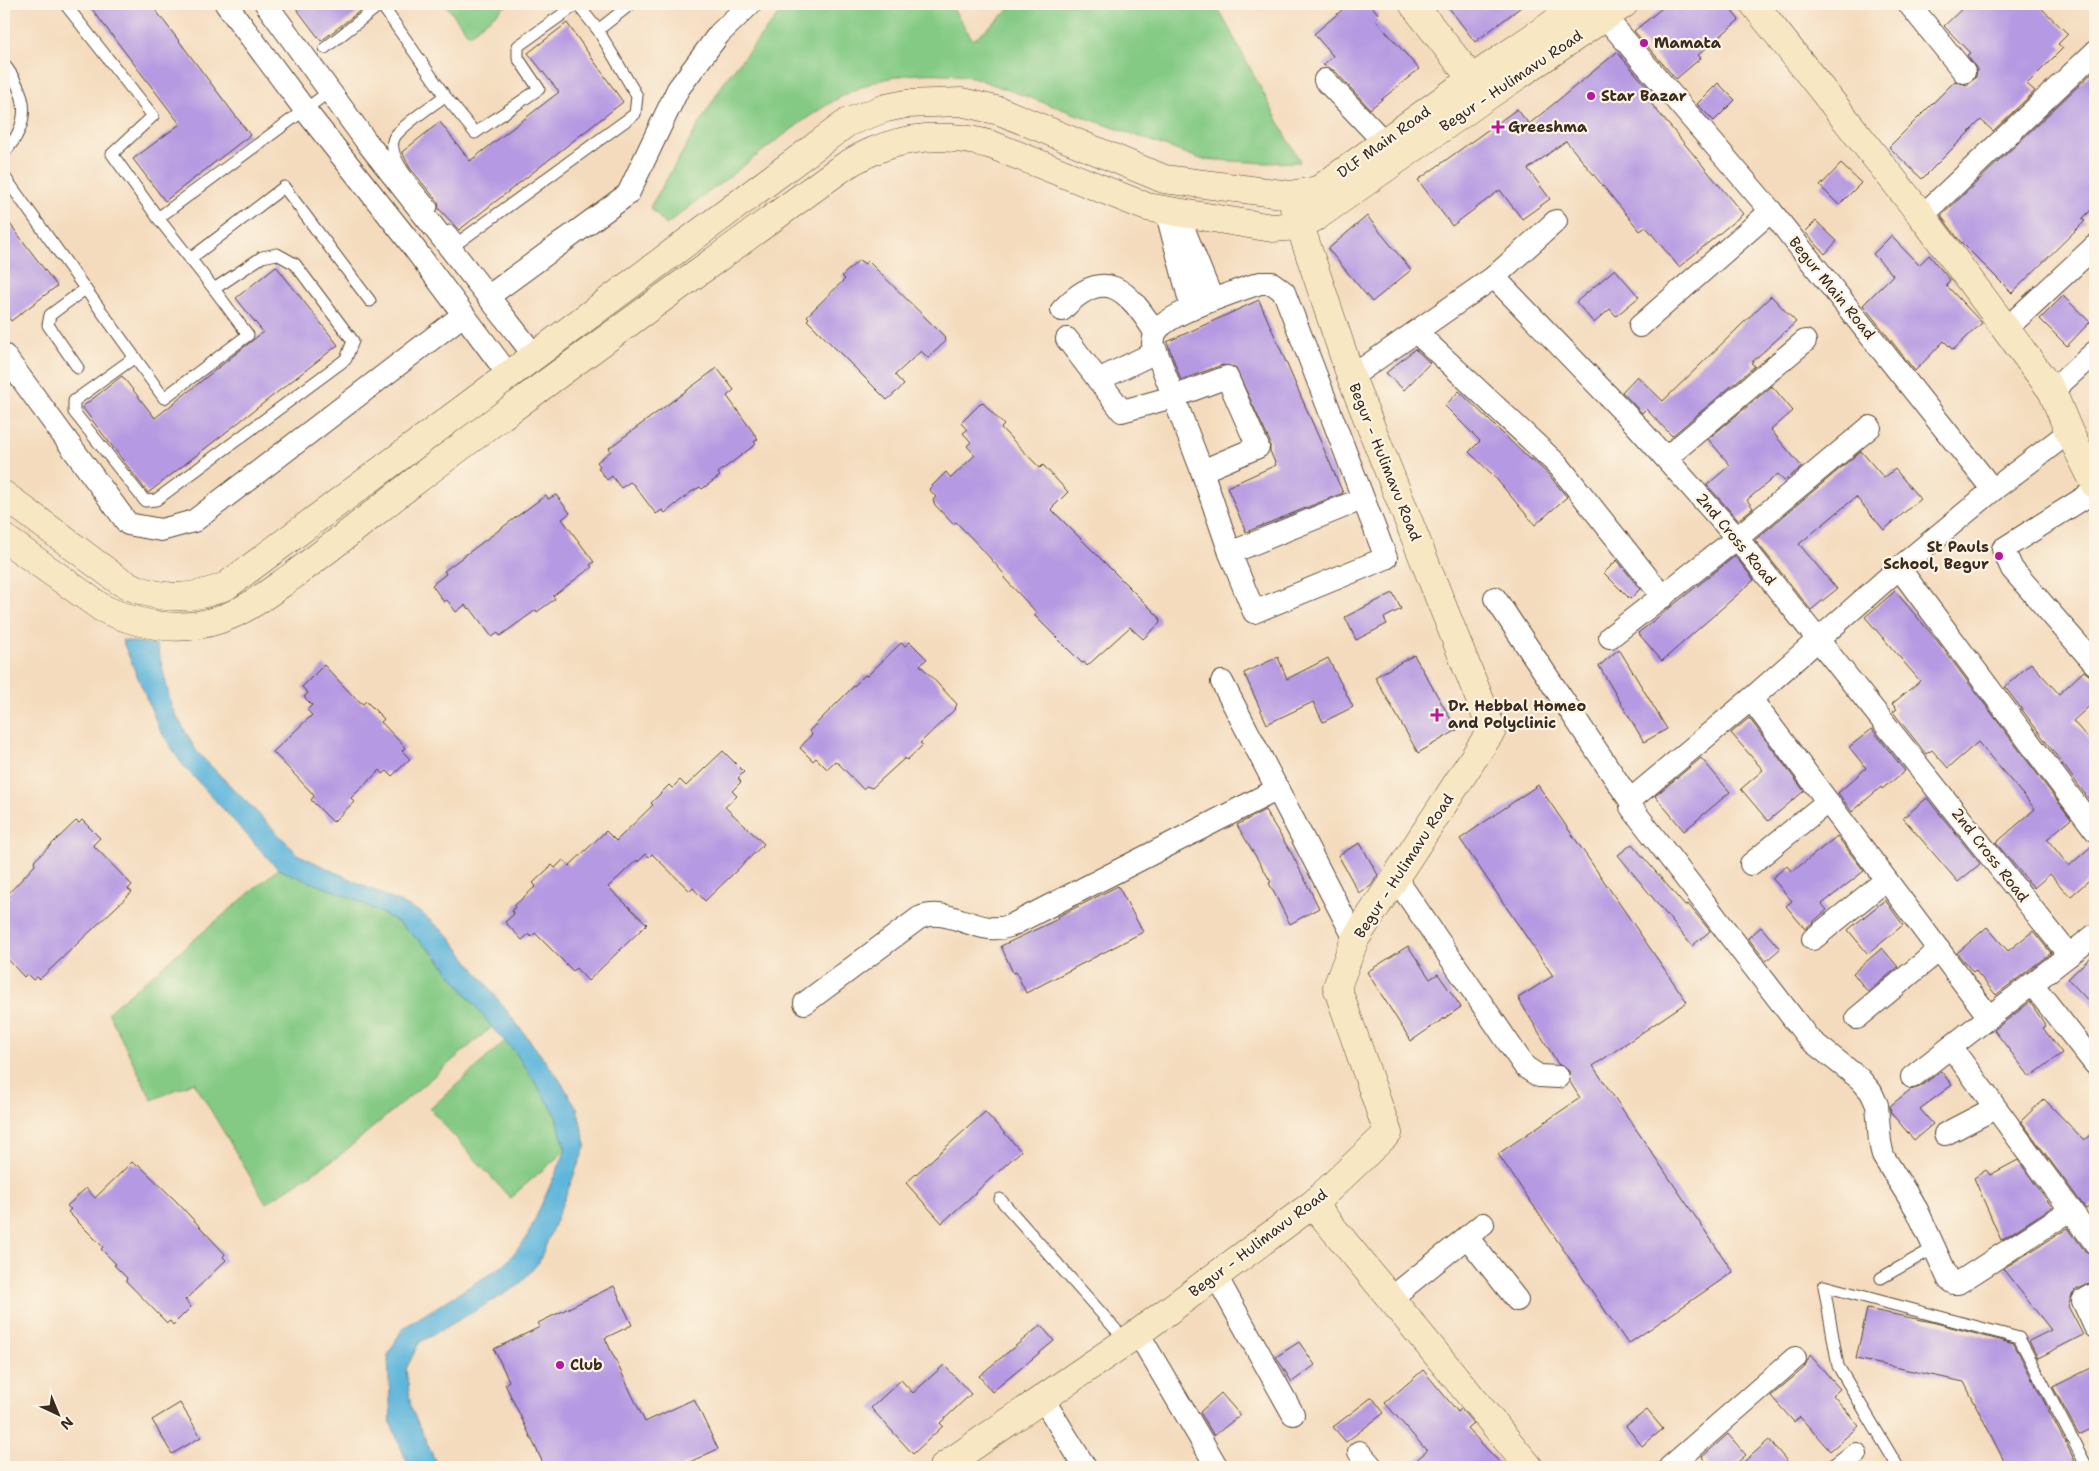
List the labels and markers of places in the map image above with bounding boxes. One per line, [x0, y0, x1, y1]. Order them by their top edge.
place label: Mamata [1654, 33, 1722, 53]
marker: Mamata [1638, 37, 1650, 49]
place label: Star Bazar [1601, 86, 1687, 106]
marker: Star Bazar [1585, 90, 1597, 102]
place label: Greeshma [1508, 117, 1588, 137]
marker: Greeshma [1492, 121, 1504, 133]
place label: St Pauls School, Begur [1883, 537, 1989, 574]
marker: St Pauls School, Begur [1993, 550, 2005, 562]
place label: Dr. Hebbal Homeo and Polyclinic [1448, 696, 1586, 733]
marker: Dr. Hebbal Homeo and Polyclinic [1430, 708, 1444, 722]
place label: Club [570, 1355, 603, 1375]
marker: Club [554, 1359, 566, 1371]

